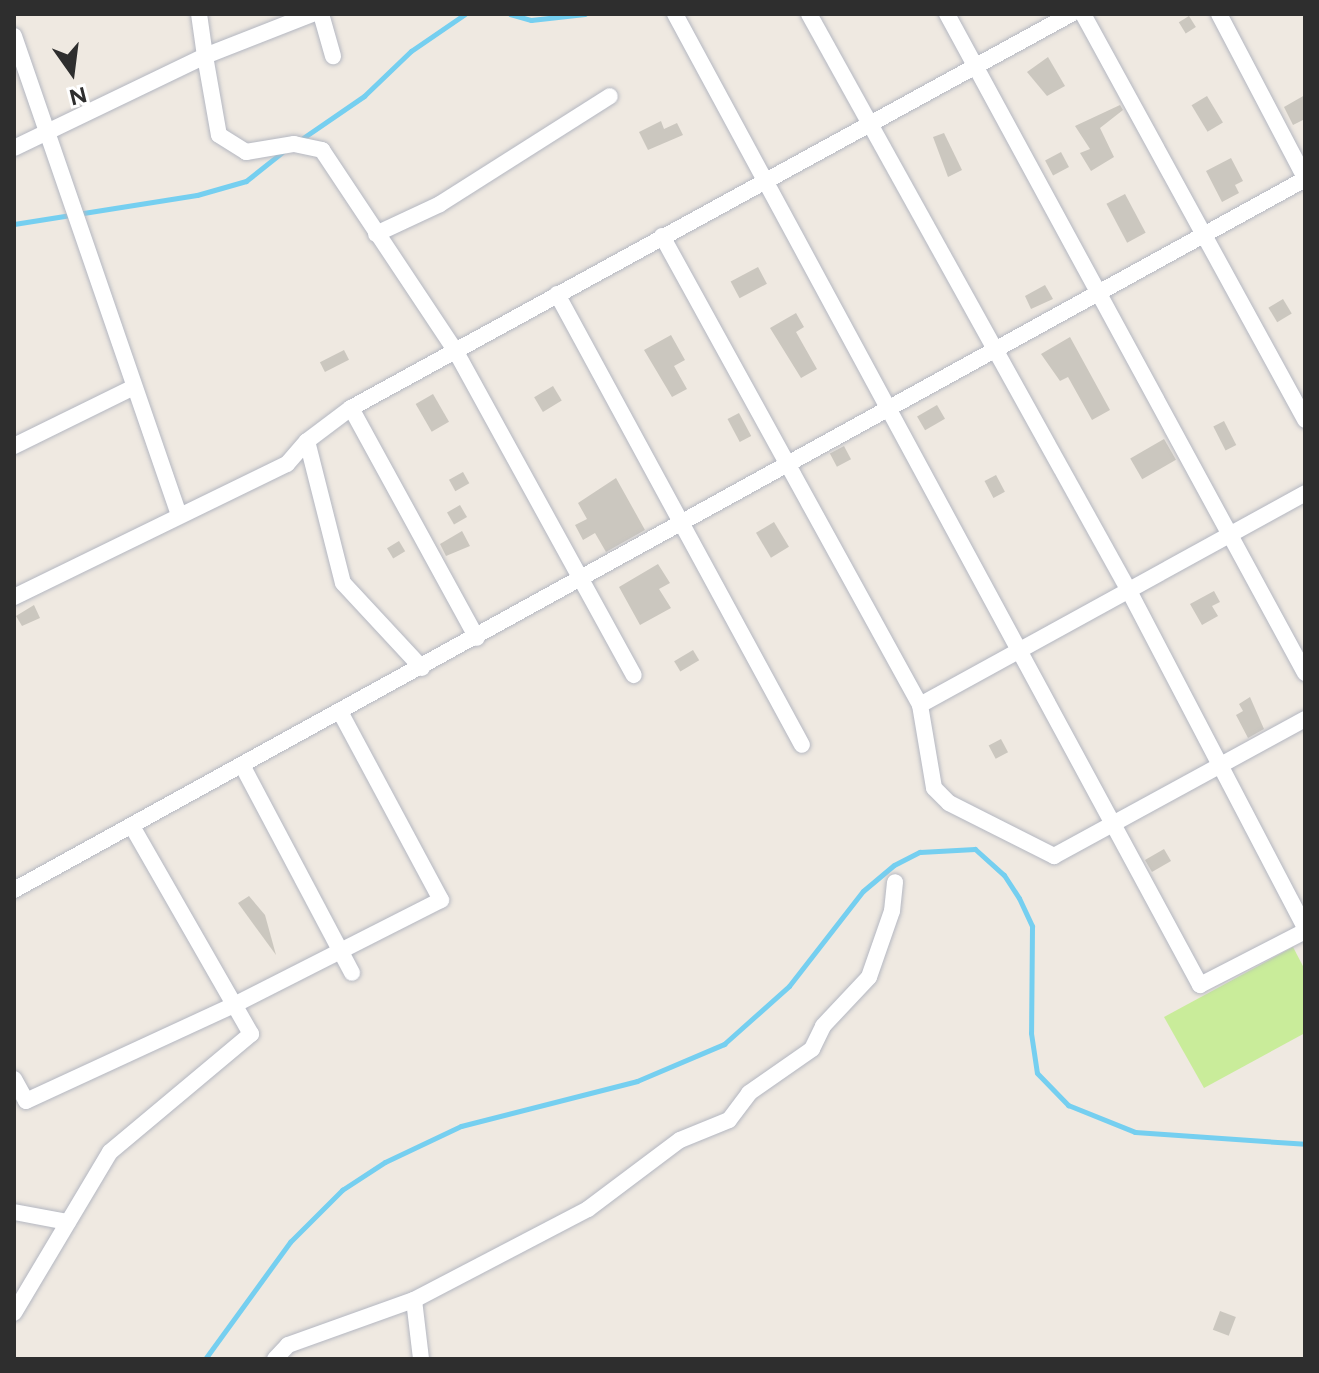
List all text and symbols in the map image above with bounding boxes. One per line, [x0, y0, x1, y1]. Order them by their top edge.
north arrow [32, 32, 112, 112]
text: N [66, 81, 89, 111]

